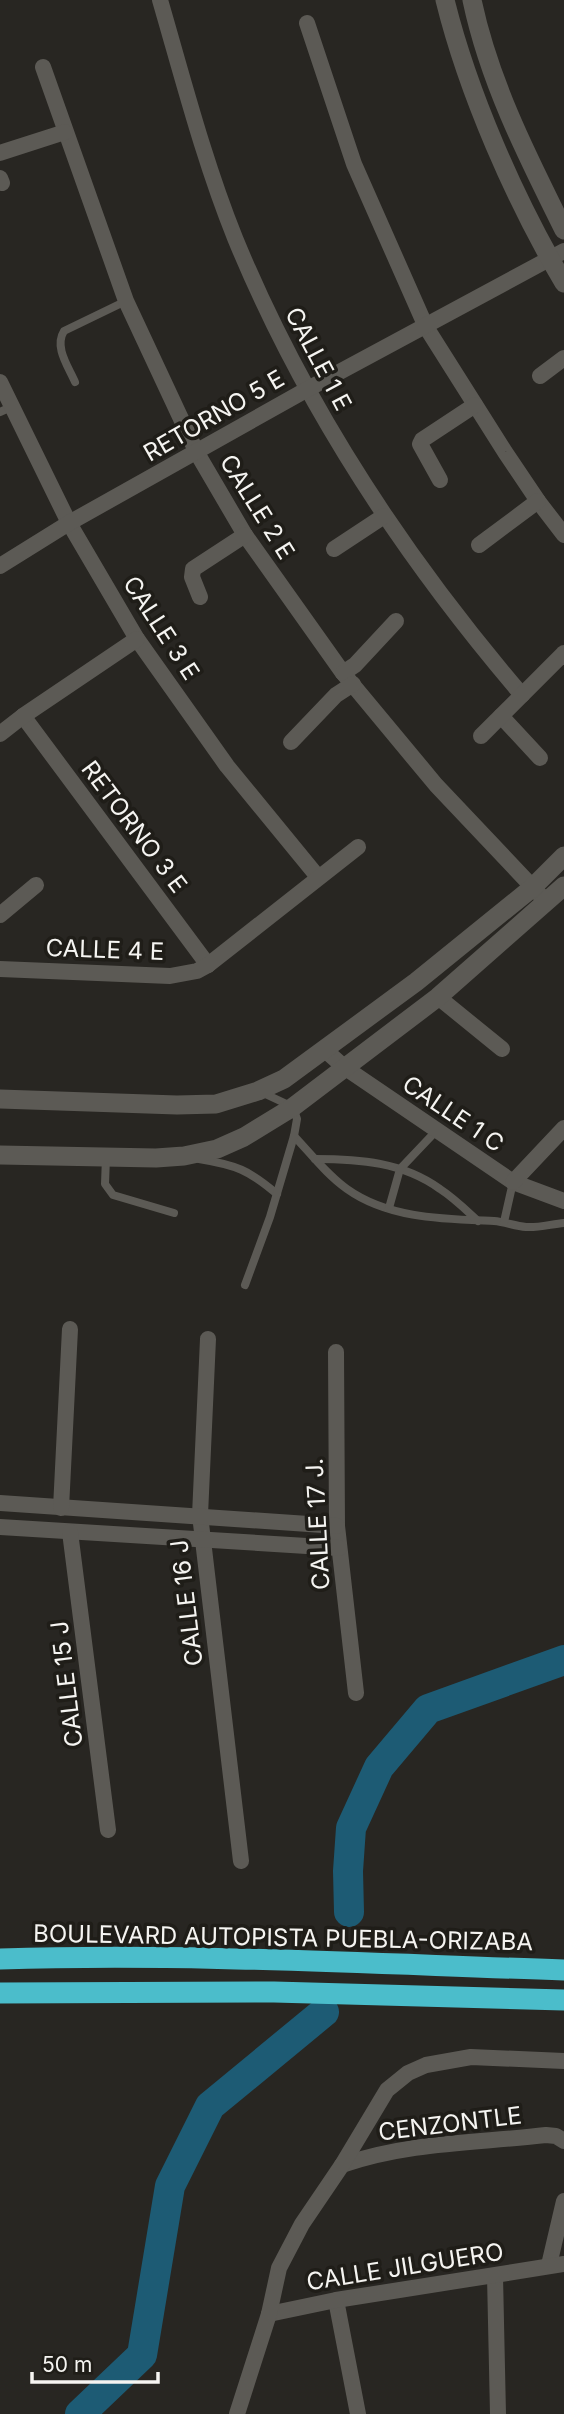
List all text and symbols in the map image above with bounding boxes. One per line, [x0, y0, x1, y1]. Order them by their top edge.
street label: CALLE 1 E [279, 302, 358, 415]
street label: RETORNO 5 E [138, 364, 289, 467]
street label: CALLE 2 E [214, 449, 301, 564]
street label: CALLE 3 E [117, 570, 206, 685]
street label: RETORNO 3 E [75, 755, 193, 898]
street label: CALLE 4 E [45, 933, 165, 966]
street label: CALLE 1 C [397, 1069, 509, 1158]
street label: CALLE 17 J. [300, 1457, 335, 1591]
street label: CALLE 16 J [164, 1538, 209, 1668]
street label: CALLE 15 J [44, 1619, 89, 1749]
street label: BOULEVARD AUTOPISTA PUEBLA-ORIZABA [33, 1919, 533, 1956]
street label: CENZONTLE [377, 2100, 523, 2147]
street label: CALLE JILGUERO [304, 2237, 505, 2296]
scale bar [32, 2340, 158, 2384]
text: 50 m [42, 2352, 92, 2377]

